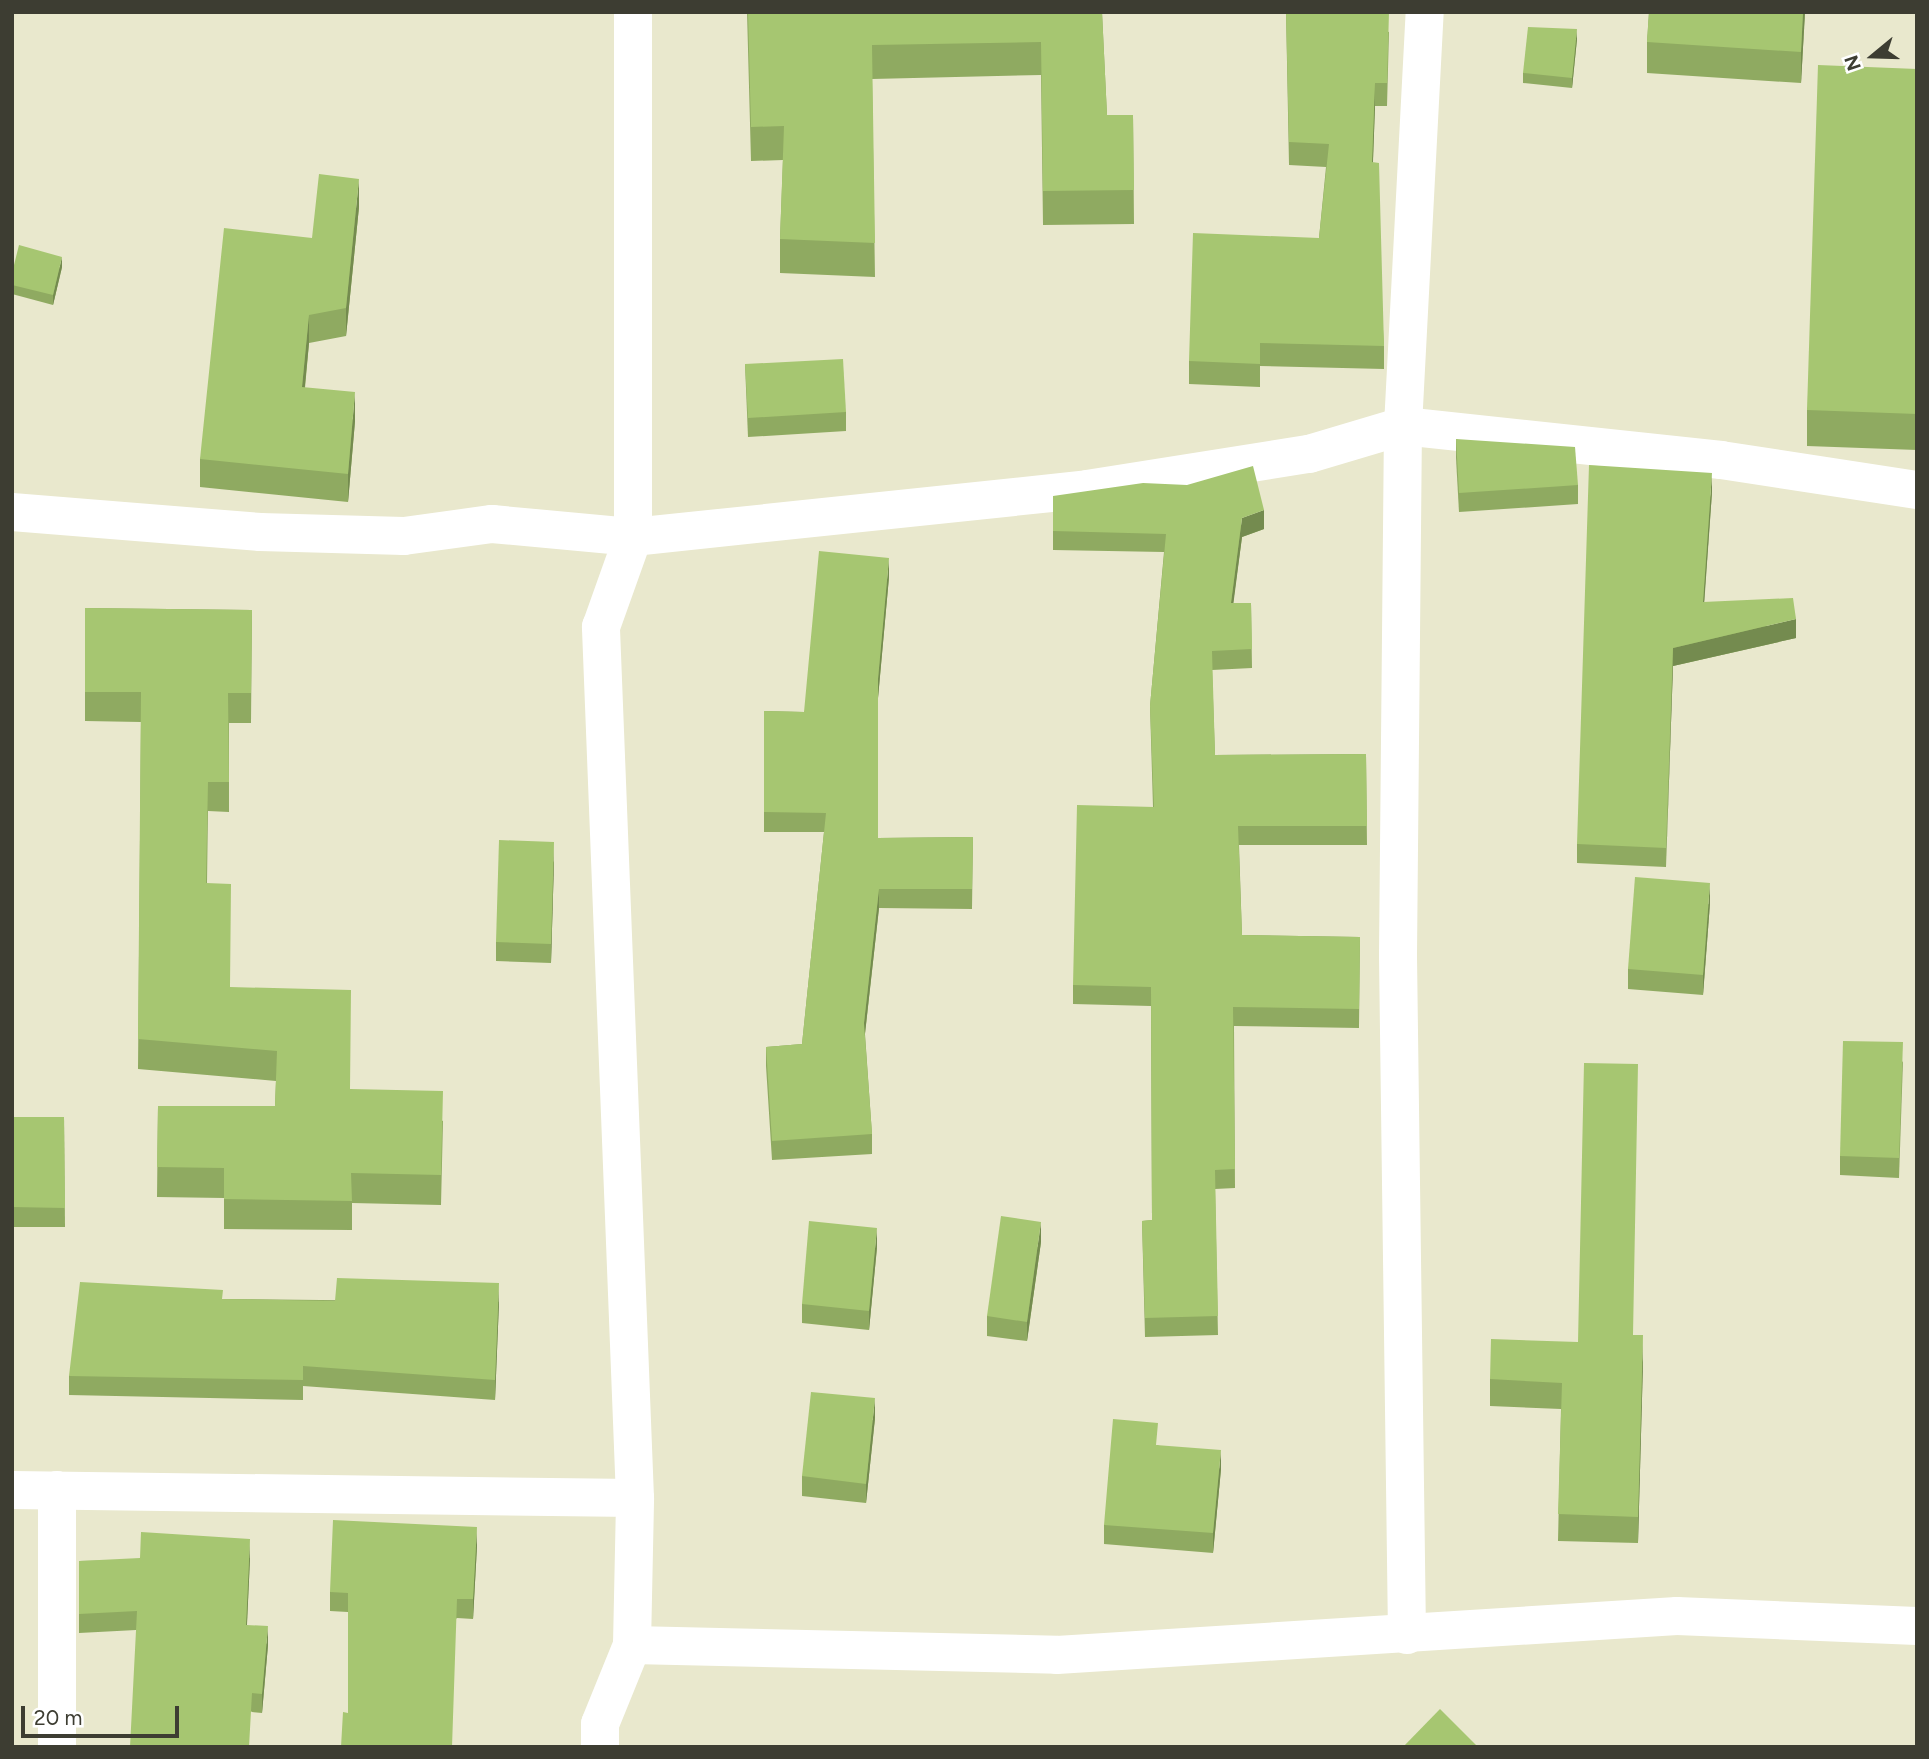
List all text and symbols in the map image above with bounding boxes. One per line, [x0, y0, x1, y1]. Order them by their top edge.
north arrow [1838, 21, 1908, 91]
text: N [1839, 52, 1866, 74]
scale bar [24, 1692, 182, 1736]
text: 20 m [34, 1705, 82, 1730]

